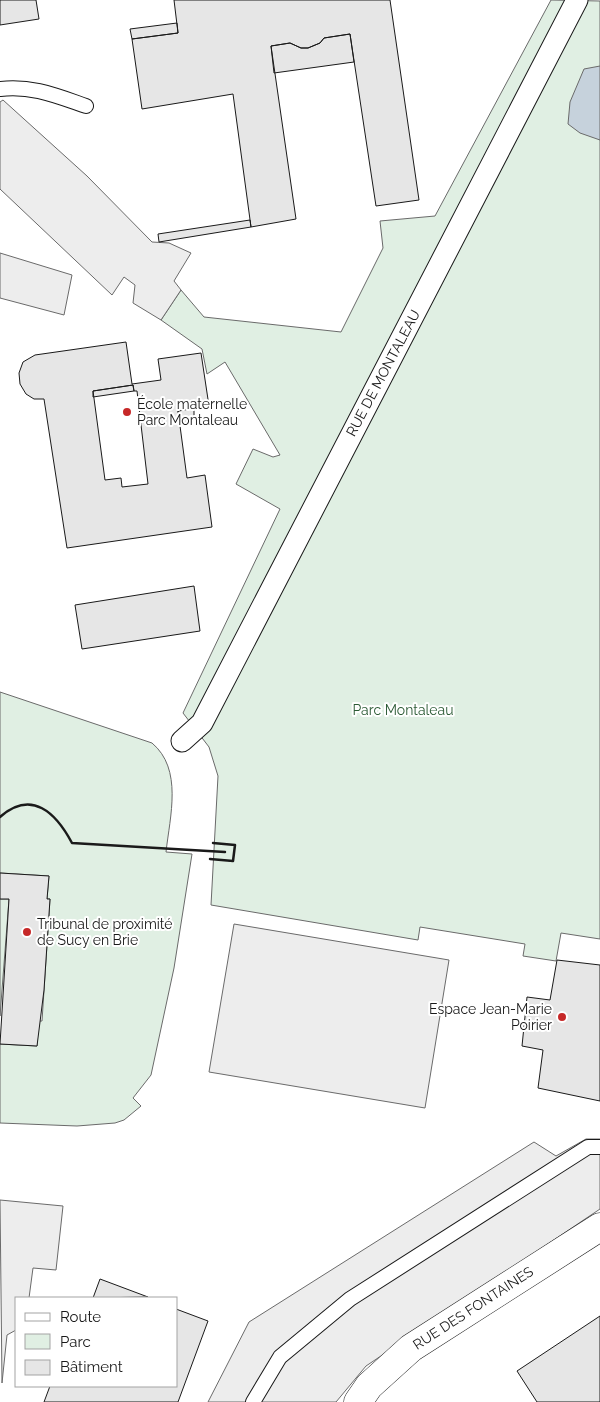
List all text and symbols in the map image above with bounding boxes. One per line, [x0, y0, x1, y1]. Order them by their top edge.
street label: RUE DE MONTALEAU [343, 307, 423, 439]
place label: École maternelle Parc Montaleau [137, 395, 247, 428]
marker: École maternelle Parc Montaleau [121, 406, 133, 418]
park label: Parc Montaleau [352, 702, 454, 718]
place label: Tribunal de proximité de Sucy en Brie [37, 916, 173, 948]
marker: Tribunal de proximité de Sucy en Brie [21, 926, 33, 938]
place label: Espace Jean-Marie Poirier [429, 1001, 552, 1033]
marker: Espace Jean-Marie Poirier [556, 1011, 568, 1023]
street label: RUE DES FONTAINES [410, 1263, 536, 1353]
legend [15, 1297, 178, 1387]
text: Route [60, 1308, 101, 1326]
text: Parc [60, 1333, 91, 1351]
text: Bâtiment [60, 1358, 123, 1376]

